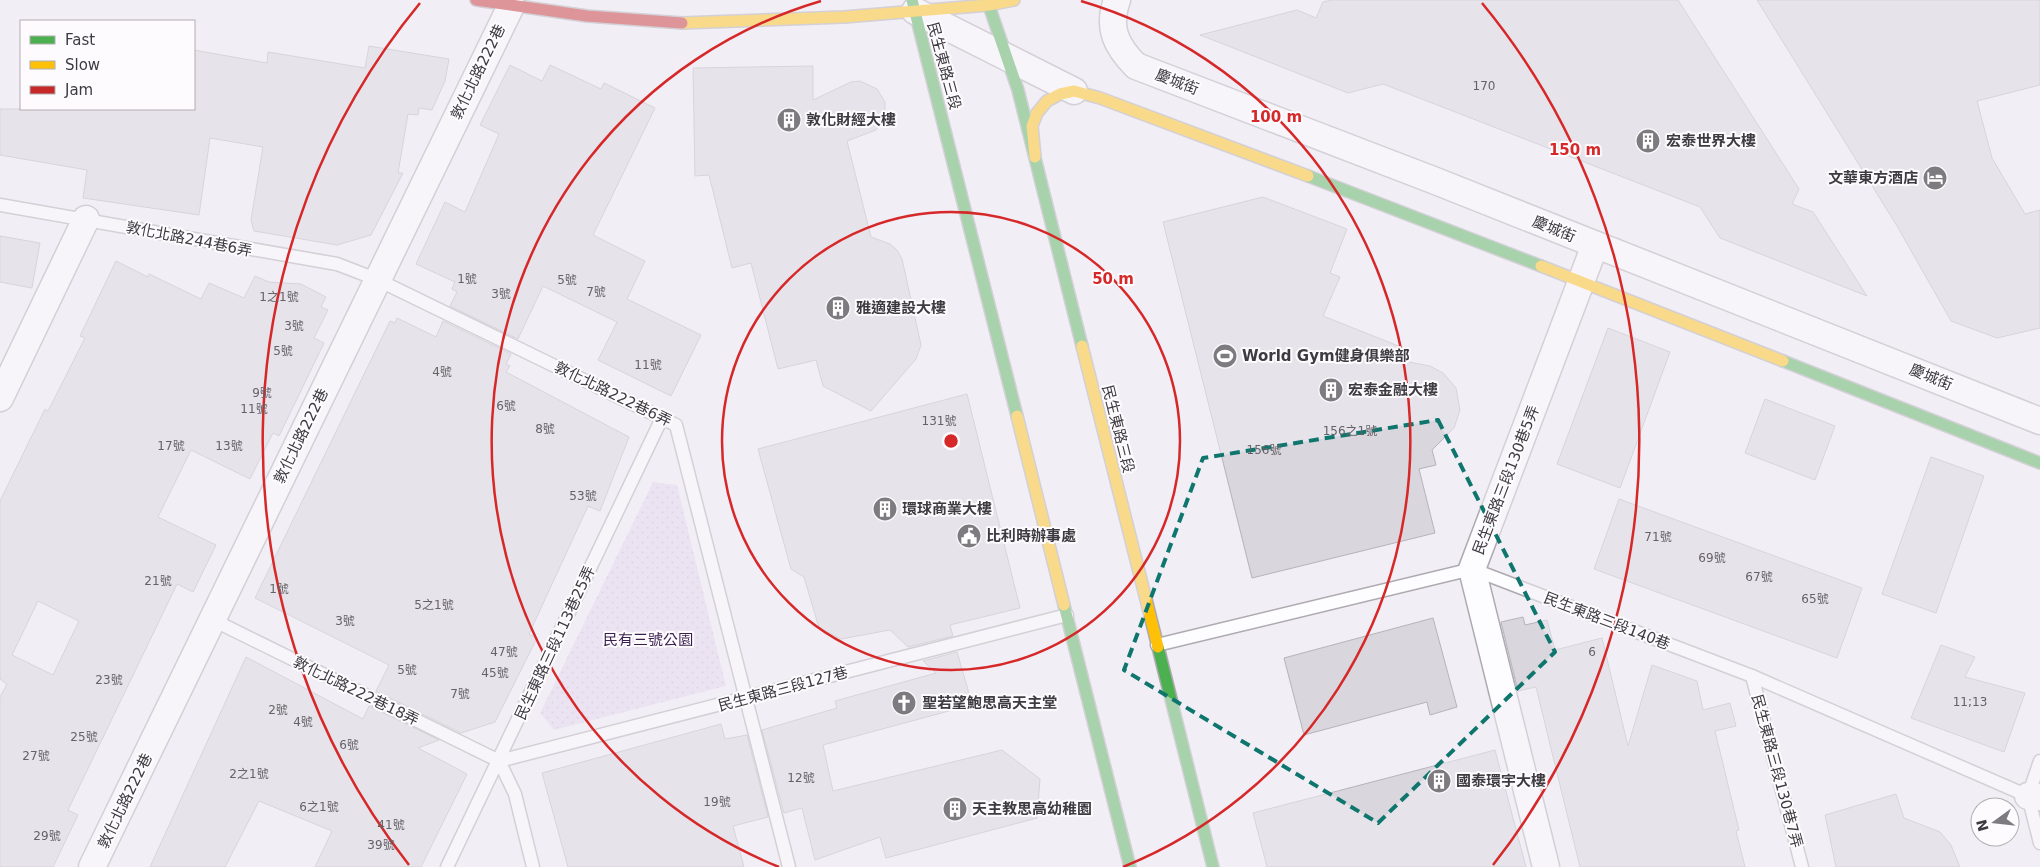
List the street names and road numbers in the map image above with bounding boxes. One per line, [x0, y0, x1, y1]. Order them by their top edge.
street label: 民生東路三段 [924, 20, 964, 112]
street label: 敦化北路222巷 [447, 21, 509, 123]
street label: 慶城街 [1153, 66, 1201, 98]
street label: 慶城街 [1530, 212, 1578, 246]
street label: 敦化北路244巷6弄 [124, 218, 254, 260]
street label: 敦化北路222巷6弄 [551, 358, 675, 430]
street label: 慶城街 [1907, 360, 1955, 394]
street label: 民生東路三段 [1098, 383, 1138, 475]
street label: 敦化北路222巷 [270, 385, 332, 487]
street label: 民生東路三段130巷5弄 [1469, 403, 1543, 557]
street label: 民生東路三段113巷25弄 [511, 563, 599, 723]
street label: 民生東路三段140巷 [1541, 589, 1673, 653]
street label: 敦化北路222巷18弄 [290, 653, 422, 729]
street label: 民生東路三段127巷 [716, 663, 850, 715]
street label: 民生東路三段130巷7弄 [1748, 692, 1806, 850]
street label: 敦化北路222巷 [94, 750, 156, 852]

